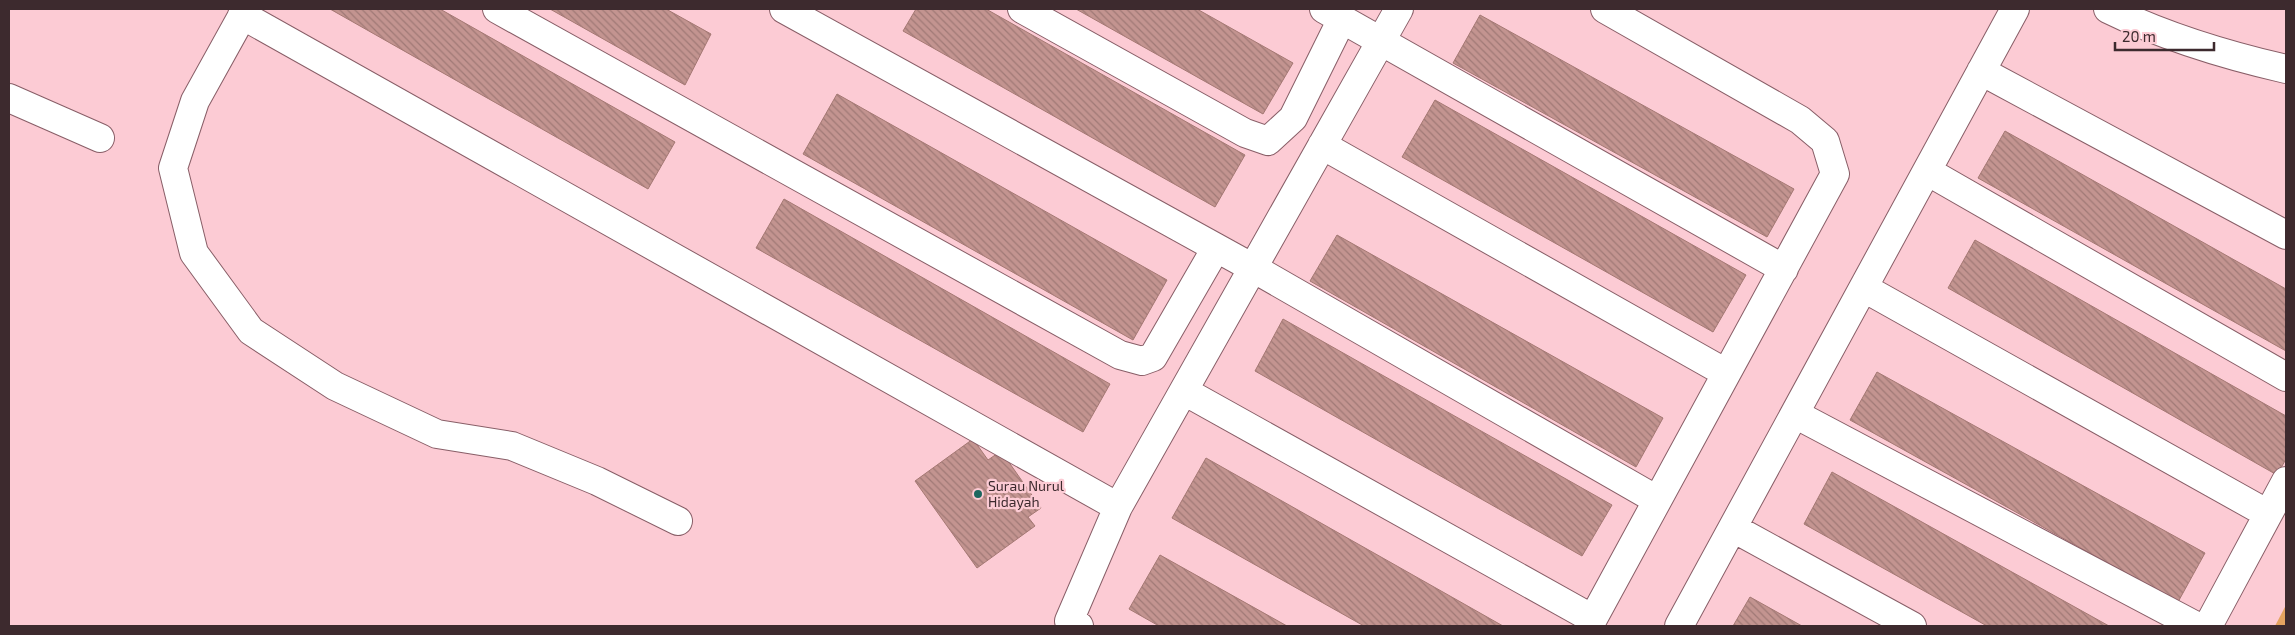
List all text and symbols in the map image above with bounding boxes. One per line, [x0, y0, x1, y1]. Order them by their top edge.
scale bar [2115, 20, 2214, 52]
text: 20 m [2122, 27, 2156, 45]
place label: Surau Nurul Hidayah [988, 477, 1065, 510]
marker: Surau Nurul Hidayah [972, 488, 984, 500]

